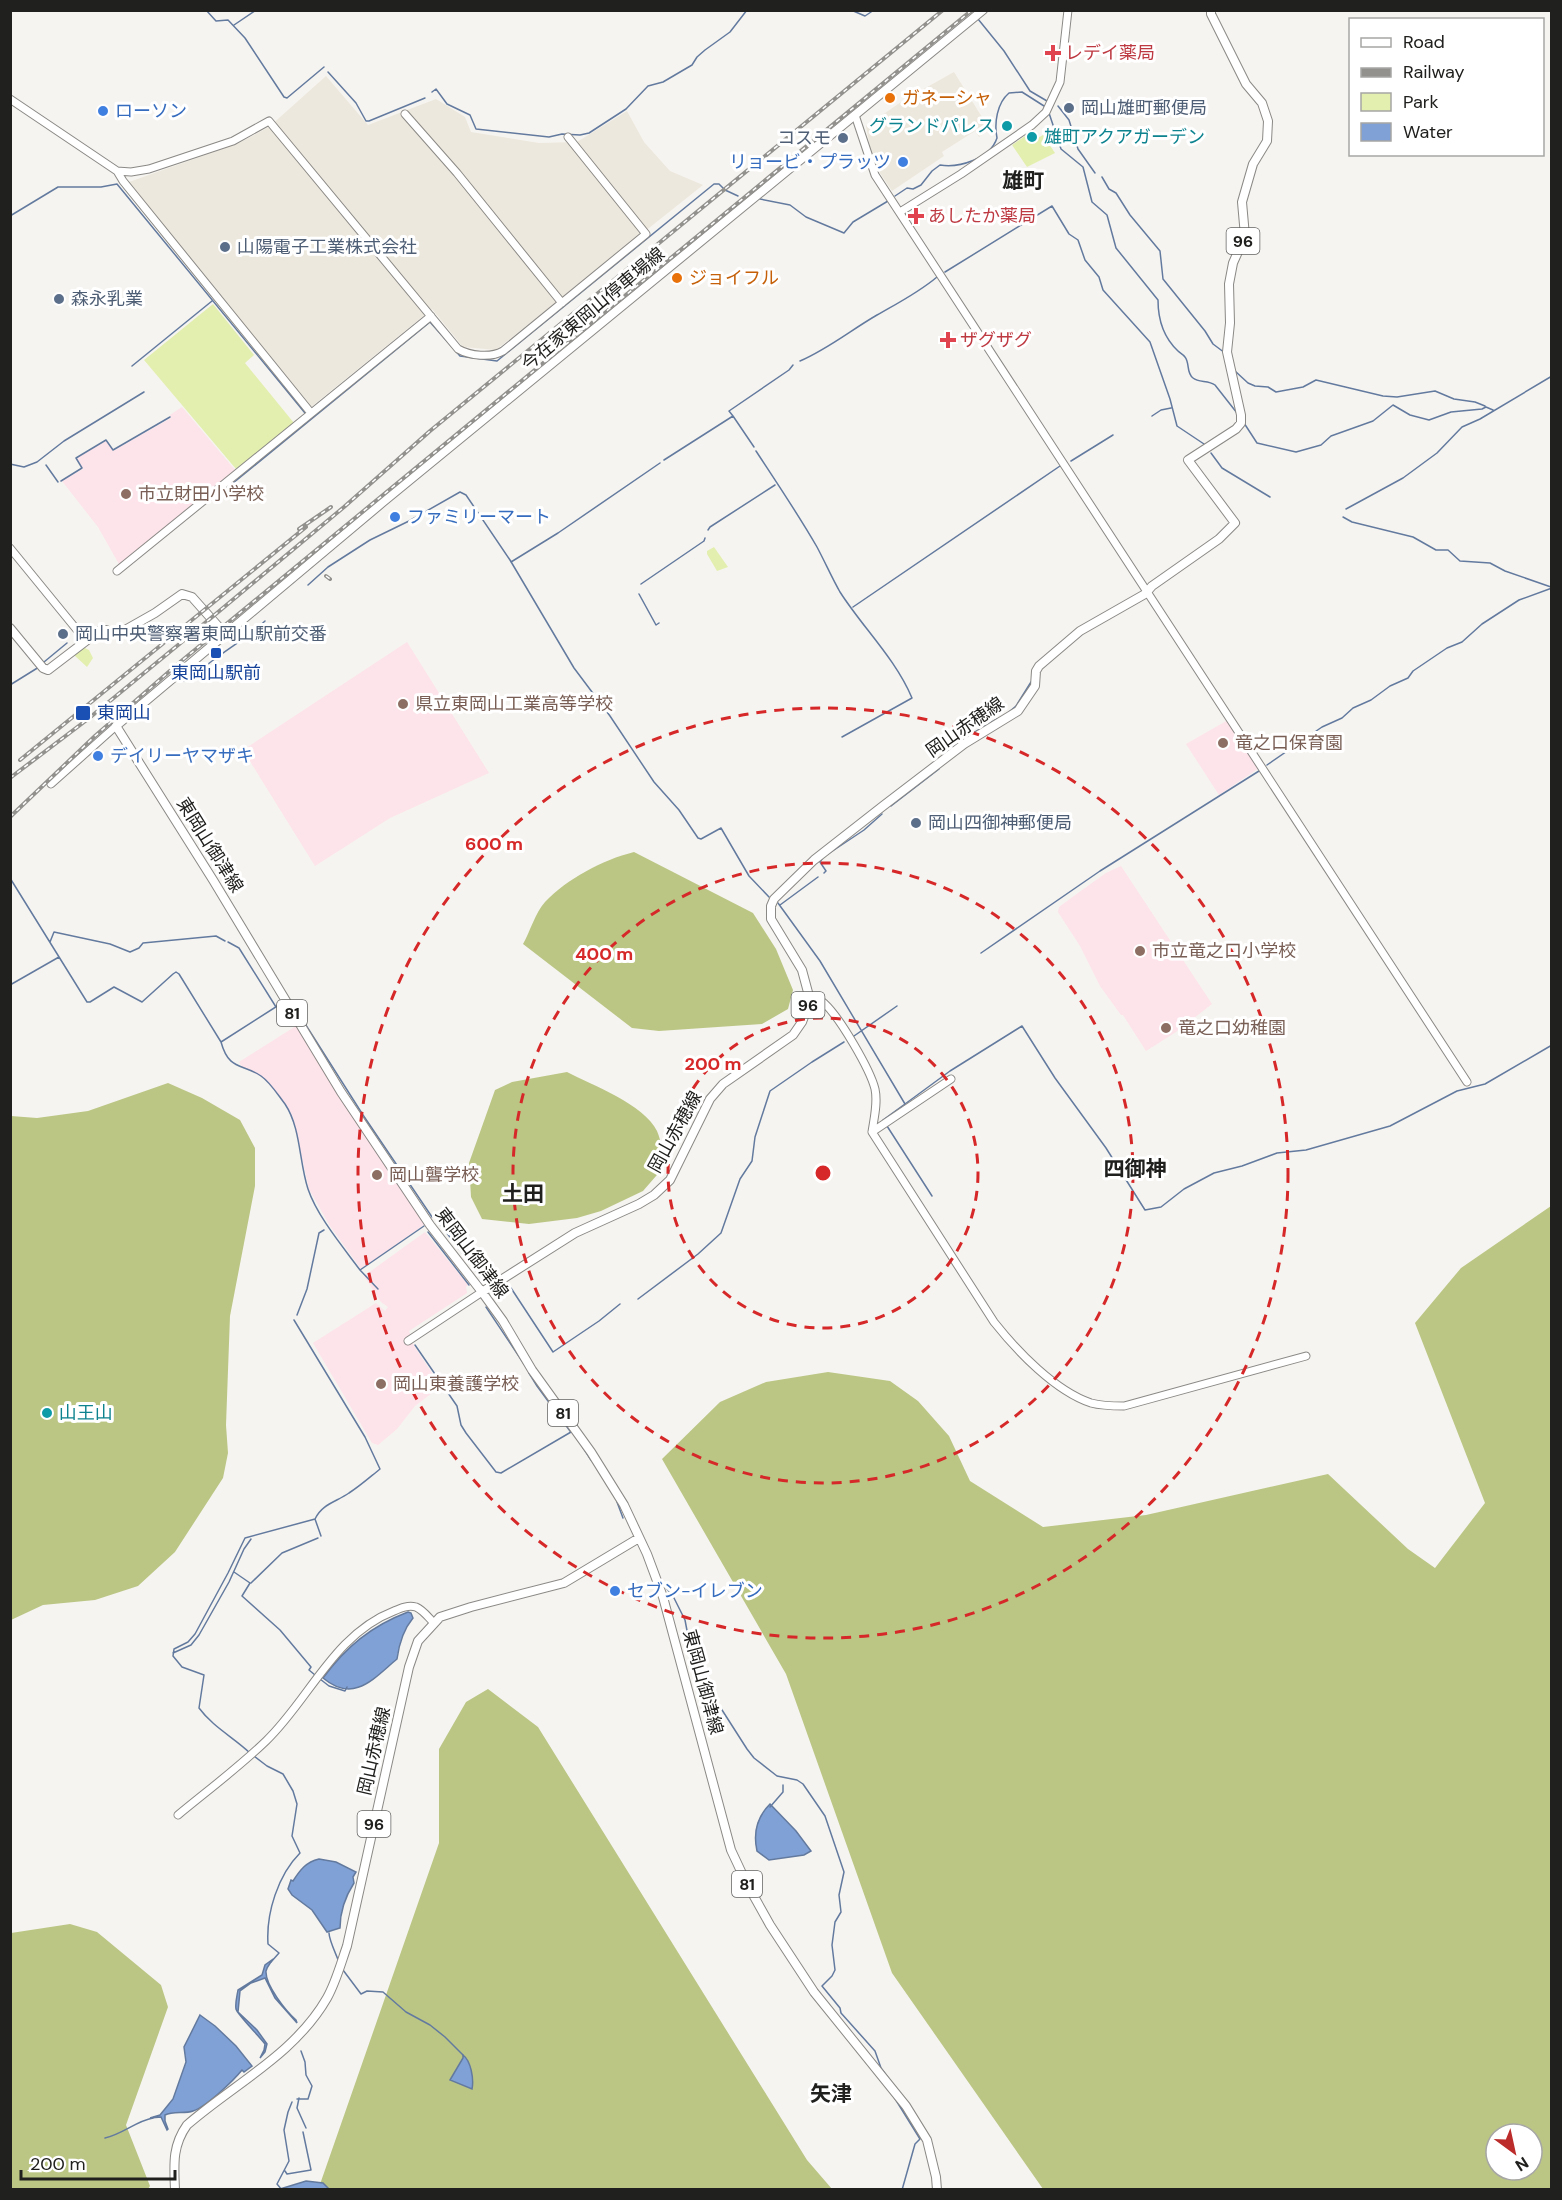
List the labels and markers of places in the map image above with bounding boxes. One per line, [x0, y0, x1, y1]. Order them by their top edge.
place label: レデイ薬局 [1065, 41, 1155, 65]
marker: レデイ薬局 [1046, 46, 1060, 60]
place label: ガネーシャ [902, 86, 992, 110]
marker: ガネーシャ [883, 91, 897, 105]
place label: 岡山雄町郵便局 [1081, 96, 1207, 120]
place label: ローソン [115, 99, 187, 123]
marker: 岡山雄町郵便局 [1062, 101, 1076, 115]
marker: ローソン [96, 104, 110, 118]
place label: グランドパレス [869, 114, 995, 138]
marker: グランドパレス [1000, 119, 1014, 133]
place label: 雄町アクアガーデン [1044, 125, 1205, 149]
place label: コスモ [777, 126, 831, 150]
marker: 雄町アクアガーデン [1025, 130, 1039, 144]
marker: コスモ [836, 131, 850, 145]
place label: リョービ・プラッツ [729, 150, 891, 174]
marker: リョービ・プラッツ [896, 155, 910, 169]
place label: あしたか薬局 [928, 204, 1036, 228]
marker: あしたか薬局 [909, 209, 923, 223]
place label: 山陽電子工業株式会社 [237, 235, 417, 259]
marker: 山陽電子工業株式会社 [218, 240, 232, 254]
place label: ジョイフル [689, 266, 779, 290]
marker: ジョイフル [670, 271, 684, 285]
place label: 森永乳業 [71, 287, 143, 311]
marker: 森永乳業 [52, 292, 66, 306]
place label: ザグザグ [960, 328, 1032, 352]
marker: ザグザグ [941, 333, 955, 347]
place label: 市立財田小学校 [138, 482, 264, 506]
marker: 市立財田小学校 [119, 487, 133, 501]
place label: ファミリーマート [407, 505, 551, 529]
marker: ファミリーマート [388, 510, 402, 524]
place label: 岡山中央警察署東岡山駅前交番 [75, 622, 327, 646]
marker: 岡山中央警察署東岡山駅前交番 [56, 627, 70, 641]
marker: 東岡山駅前 [209, 646, 223, 660]
place label: 東岡山駅前 [171, 661, 261, 685]
place label: 県立東岡山工業高等学校 [415, 692, 613, 716]
marker: 県立東岡山工業高等学校 [396, 697, 410, 711]
place label: 東岡山 [97, 701, 151, 725]
marker: 東岡山 [74, 704, 92, 722]
place label: 竜之口保育園 [1235, 731, 1343, 755]
marker: 竜之口保育園 [1216, 736, 1230, 750]
place label: デイリーヤマザキ [110, 744, 254, 768]
marker: デイリーヤマザキ [91, 749, 105, 763]
place label: 岡山四御神郵便局 [928, 811, 1072, 835]
marker: 岡山四御神郵便局 [909, 816, 923, 830]
place label: 市立竜之口小学校 [1152, 939, 1296, 963]
marker: 市立竜之口小学校 [1133, 944, 1147, 958]
place label: 竜之口幼稚園 [1178, 1016, 1286, 1040]
marker: 竜之口幼稚園 [1159, 1021, 1173, 1035]
place label: 岡山聾学校 [389, 1163, 479, 1187]
centre of rings [813, 1163, 833, 1183]
marker: 岡山聾学校 [370, 1168, 384, 1182]
place label: 岡山東養護学校 [393, 1372, 519, 1396]
marker: 岡山東養護学校 [374, 1377, 388, 1391]
place label: 山王山 [59, 1401, 113, 1425]
marker: 山王山 [40, 1406, 54, 1420]
place label: セブン-イレブン [627, 1579, 763, 1603]
marker: セブン-イレブン [608, 1584, 622, 1598]

